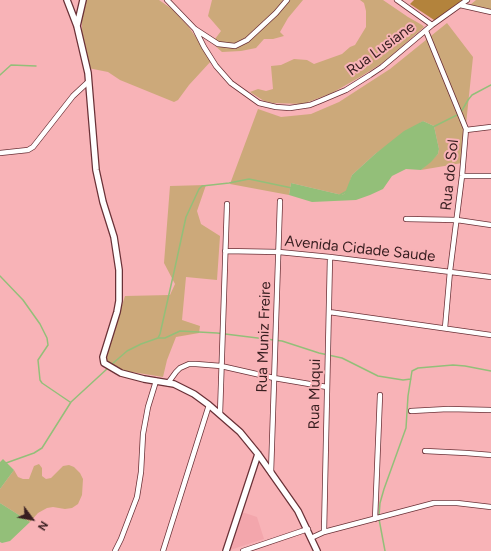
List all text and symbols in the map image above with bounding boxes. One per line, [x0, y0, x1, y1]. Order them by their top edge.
street label: Rua Lusiane [343, 18, 419, 80]
street label: Rua do Sol [437, 138, 463, 212]
street label: Avenida Cidade Saude [284, 232, 436, 266]
street label: Rua Muniz Freire [253, 281, 275, 393]
street label: Rua Muqui [305, 359, 325, 429]
north arrow [12, 499, 52, 539]
text: N [35, 519, 50, 533]

